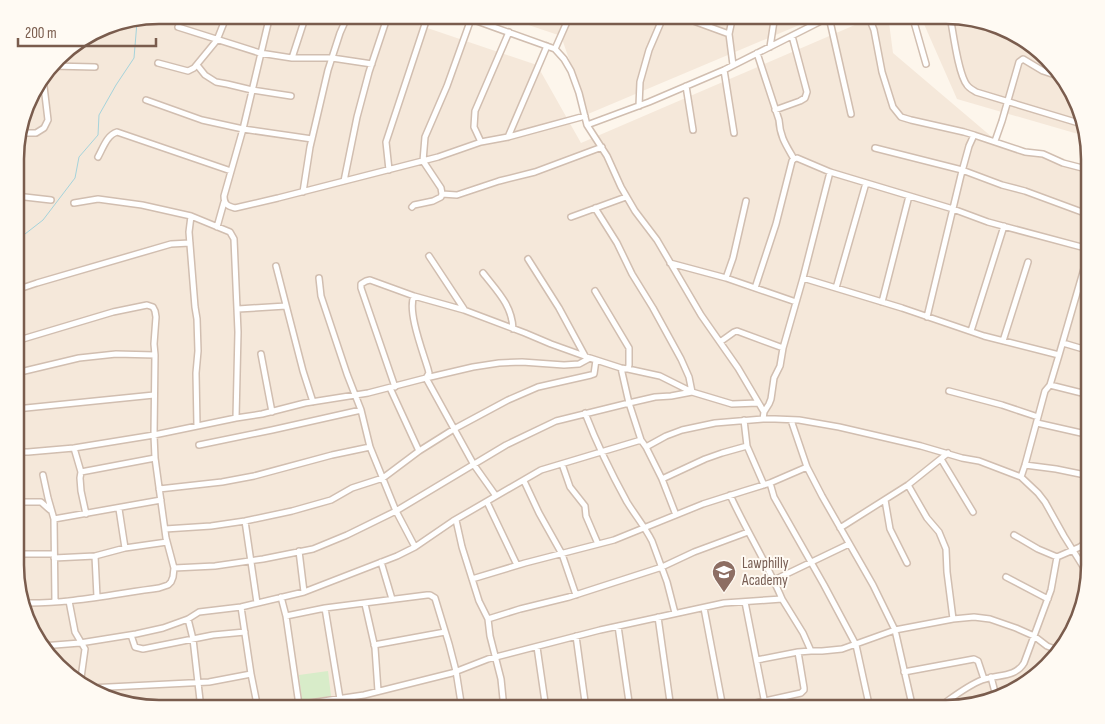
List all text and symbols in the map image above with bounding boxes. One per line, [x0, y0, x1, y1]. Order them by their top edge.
scale bar [18, 15, 155, 47]
text: 200 m [25, 24, 57, 43]
place label: Lawphilly Academy [741, 554, 789, 590]
school or university icon: Lawphilly Academy [711, 559, 737, 593]

